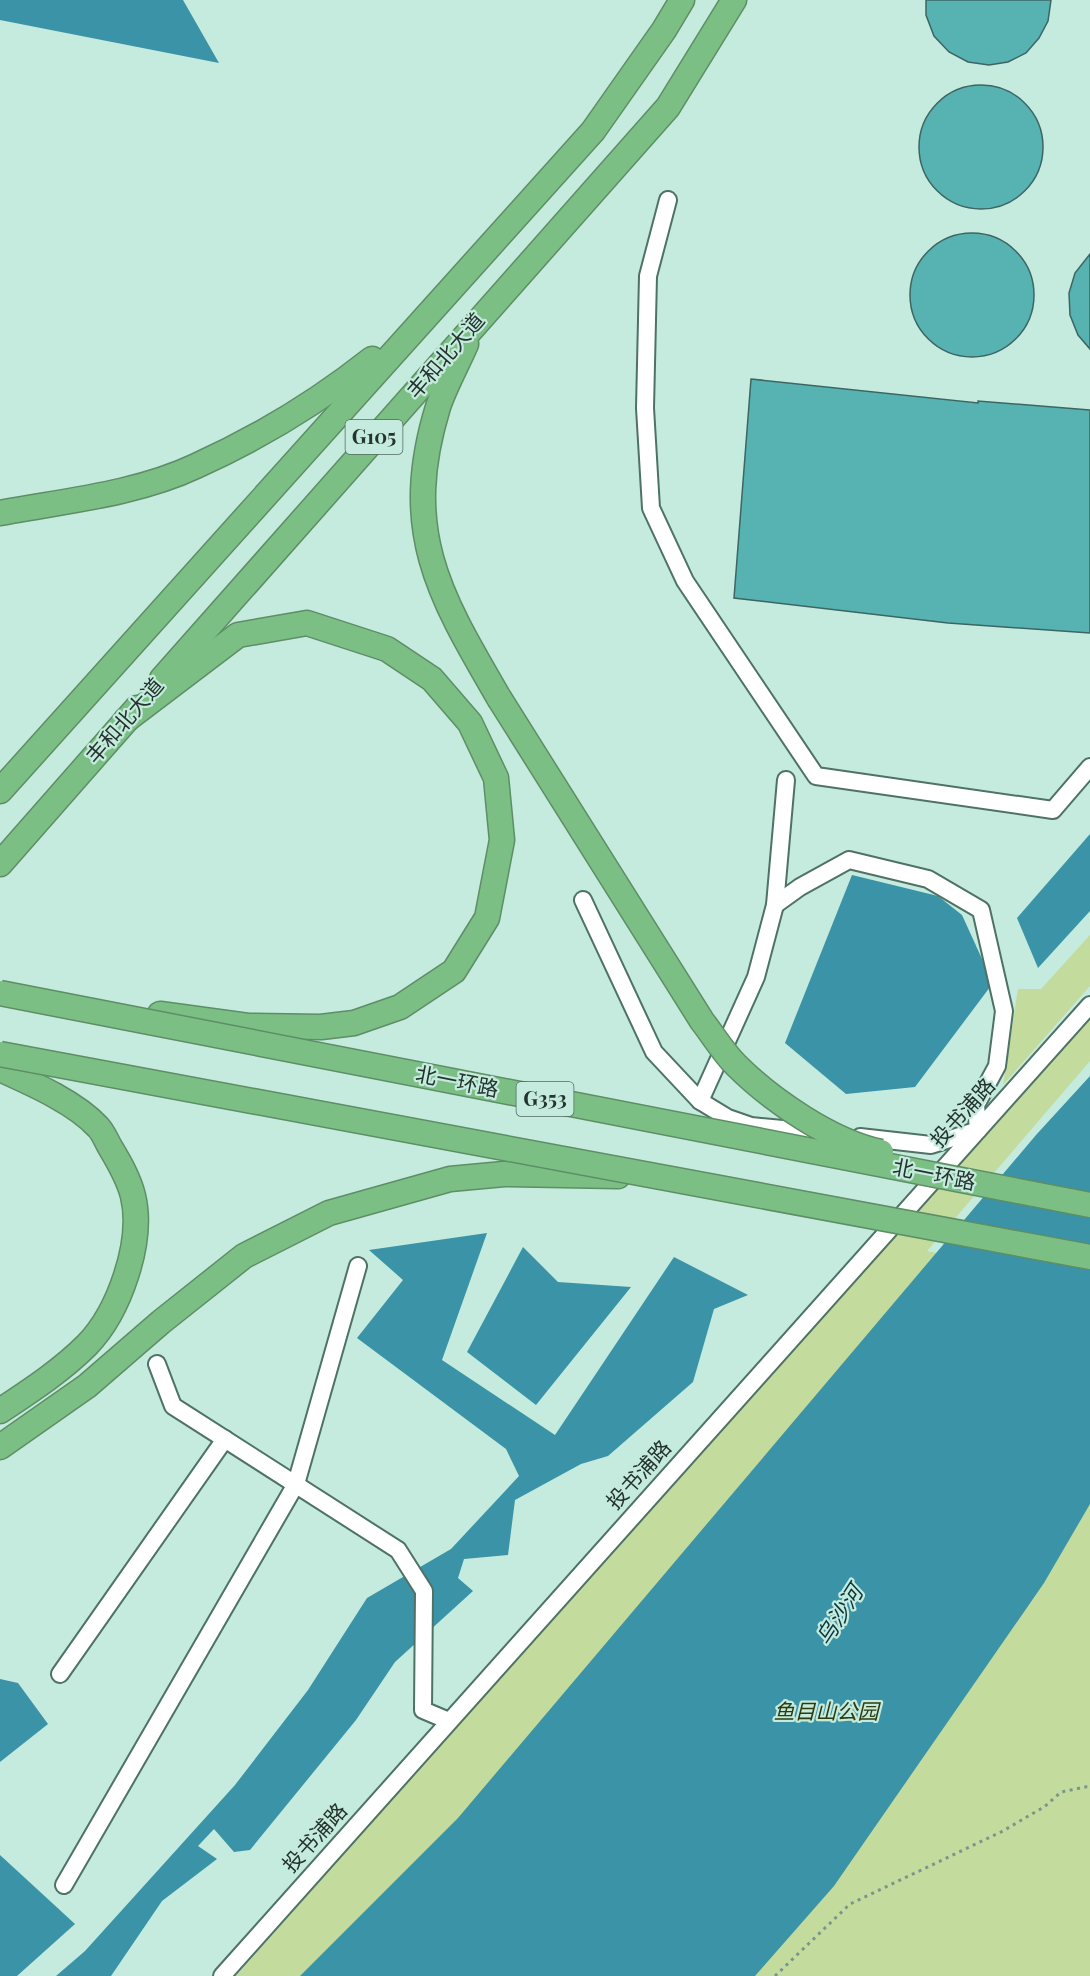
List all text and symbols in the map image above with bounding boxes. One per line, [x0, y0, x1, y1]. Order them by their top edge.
street label: 丰和北大道 [399, 306, 489, 403]
road number: G105 [346, 420, 403, 454]
street label: 丰和北大道 [78, 671, 168, 768]
street label: 北一环路 [413, 1058, 501, 1102]
street label: 投书浦路 [923, 1071, 1000, 1152]
road number: G353 [516, 1082, 574, 1116]
street label: 北一环路 [890, 1151, 978, 1195]
street label: 投书浦路 [599, 1433, 676, 1514]
water label: 乌沙河 [808, 1575, 871, 1650]
park label: 鱼目山公园 [774, 1696, 881, 1724]
street label: 投书浦路 [275, 1796, 352, 1877]

